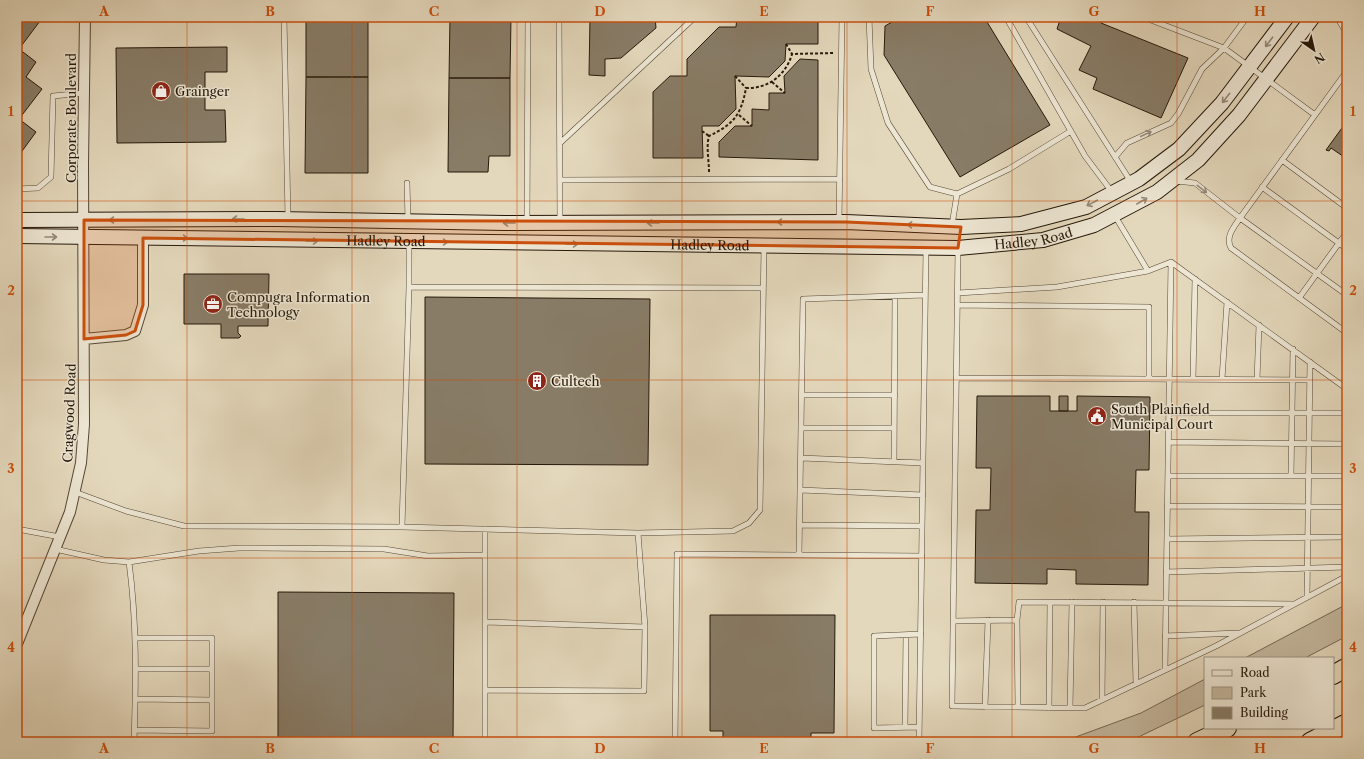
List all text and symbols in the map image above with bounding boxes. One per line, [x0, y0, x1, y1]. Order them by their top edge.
text: A [98, 3, 110, 19]
text: B [265, 3, 275, 19]
text: C [429, 3, 439, 19]
text: D [594, 3, 606, 19]
text: E [759, 3, 769, 19]
text: F [926, 3, 935, 19]
text: G [1088, 3, 1100, 19]
text: H [1254, 3, 1266, 19]
north arrow [1294, 30, 1334, 70]
one-way arrow [1264, 37, 1273, 48]
text: N [1311, 50, 1327, 67]
street label: Corporate Boulevard [63, 53, 79, 183]
shop icon: Grainger [150, 80, 172, 102]
place label: Grainger [175, 83, 230, 99]
one-way arrow [1221, 93, 1230, 104]
text: 1 [8, 103, 14, 119]
text: 1 [1350, 103, 1356, 119]
one-way arrow [1139, 130, 1151, 137]
one-way arrow [1197, 184, 1208, 193]
one-way arrow [1136, 196, 1148, 204]
one-way arrow [1086, 200, 1098, 208]
one-way arrow [232, 215, 245, 223]
one-way arrow [109, 216, 122, 224]
one-way arrow [777, 218, 790, 226]
one-way arrow [503, 219, 516, 227]
one-way arrow [647, 219, 660, 227]
one-way arrow [906, 221, 919, 228]
street label: Hadley Road [993, 224, 1074, 253]
street label: Hadley Road [346, 232, 426, 249]
one-way arrow [44, 233, 57, 240]
one-way arrow [175, 234, 188, 242]
street label: Hadley Road [670, 236, 750, 253]
one-way arrow [305, 237, 318, 244]
one-way arrow [435, 238, 448, 246]
one-way arrow [565, 240, 578, 248]
text: 2 [7, 282, 15, 298]
text: 2 [1349, 282, 1357, 298]
place label: Compugra Information Technology [227, 289, 370, 320]
office icon: Compugra Information Technology [202, 293, 224, 315]
street label: Cragwood Road [59, 363, 79, 463]
building icon: Cultech [526, 370, 548, 392]
place label: Cultech [551, 373, 600, 389]
place label: South Plainfield Municipal Court [1111, 401, 1213, 432]
public building icon: South Plainfield Municipal Court [1086, 405, 1108, 427]
text: 3 [7, 460, 15, 476]
text: 3 [1349, 460, 1357, 476]
text: 4 [7, 639, 15, 655]
text: 4 [1349, 639, 1357, 655]
legend [1204, 657, 1334, 729]
text: Road [1240, 665, 1270, 680]
text: Park [1240, 685, 1267, 700]
text: Building [1240, 705, 1288, 720]
text: A [98, 740, 110, 756]
text: B [265, 740, 275, 756]
text: C [429, 740, 439, 756]
text: D [594, 740, 606, 756]
text: E [759, 740, 769, 756]
text: F [926, 740, 935, 756]
text: G [1088, 740, 1100, 756]
text: H [1254, 740, 1266, 756]

